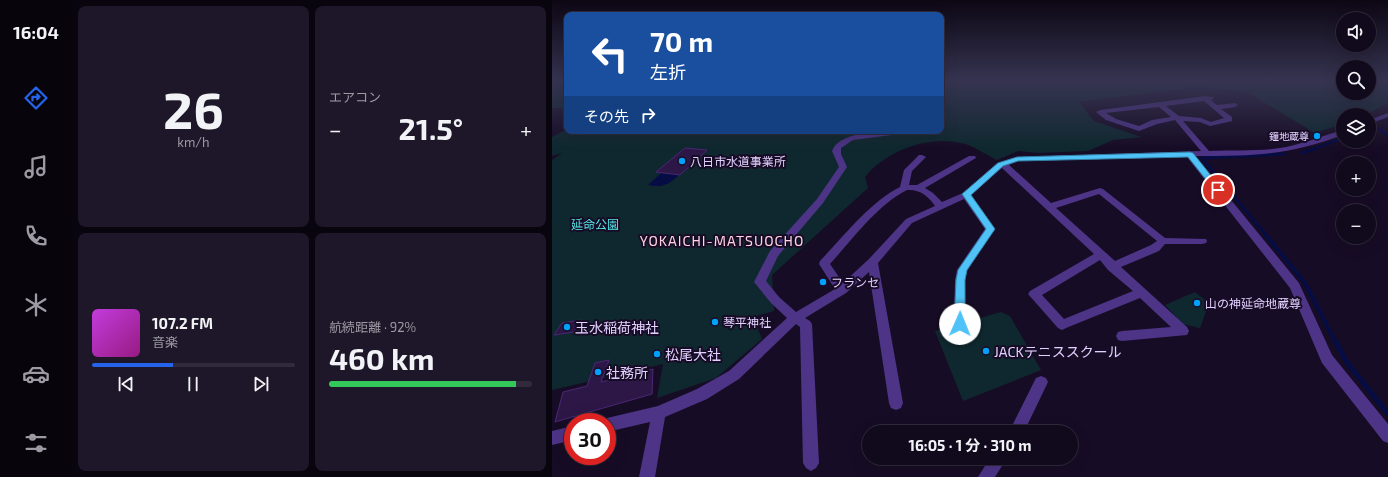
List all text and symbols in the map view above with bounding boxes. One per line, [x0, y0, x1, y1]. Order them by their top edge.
map controls [1336, 12, 1376, 244]
button: sound [1336, 12, 1376, 52]
text: 16:04 [13, 21, 59, 43]
text: 70 m [650, 24, 713, 58]
icon: left [584, 28, 636, 80]
button: search [1336, 60, 1376, 100]
text: 左折 [650, 61, 686, 83]
text: 26 [163, 77, 224, 139]
icon: directions [22, 84, 50, 112]
text: エアコン [329, 89, 381, 105]
icon: right [637, 104, 659, 126]
text: その先 [584, 107, 629, 125]
button: layers [1336, 108, 1376, 148]
text: 21.5° [399, 110, 463, 146]
text: − [329, 116, 342, 142]
text: + [520, 116, 532, 142]
place label: 鐘地蔵尊 [1269, 130, 1309, 142]
marker: 鐘地蔵尊 [1312, 131, 1322, 141]
text: km/h [177, 134, 210, 150]
icon: music [22, 153, 50, 181]
place label: 八日市水道事業所 [690, 154, 786, 168]
marker: 八日市水道事業所 [677, 156, 687, 166]
button: + [1336, 156, 1376, 196]
pin [1201, 173, 1235, 207]
icon: arrive [1207, 179, 1229, 201]
button: − [1336, 204, 1376, 244]
park label: 延命公園 [571, 217, 619, 231]
icon: phone [22, 222, 50, 250]
district label: YOKAICHI-MATSUOCHO [640, 232, 804, 249]
place label: フランセ [831, 275, 879, 289]
marker: フランセ [818, 277, 828, 287]
icon: climate [22, 291, 50, 319]
place label: 山の神延命地蔵尊 [1205, 296, 1301, 310]
marker: 山の神延命地蔵尊 [1192, 298, 1202, 308]
position arrow [939, 303, 981, 345]
text: 107.2 FM [152, 314, 213, 332]
place label: 琴平神社 [723, 315, 771, 329]
marker: 琴平神社 [710, 317, 720, 327]
text: 航続距離 · 92% [329, 319, 416, 335]
place label: 玉水稲荷神社 [575, 319, 659, 336]
marker: 玉水稲荷神社 [562, 322, 572, 332]
text: 音楽 [152, 334, 178, 350]
text: 460 km [329, 340, 434, 376]
place label: JACKテニススクール [994, 343, 1122, 360]
place label: 松尾大社 [665, 346, 721, 363]
marker: JACKテニススクール [981, 346, 991, 356]
marker: 松尾大社 [652, 349, 662, 359]
icon: car [22, 360, 50, 388]
place label: 社務所 [606, 364, 648, 381]
marker: 社務所 [593, 367, 603, 377]
icon: previous [115, 373, 137, 395]
icon: pause [182, 373, 204, 395]
icon: next [250, 373, 272, 395]
speed limit sign: 30 [564, 413, 616, 465]
icon: filters [22, 429, 50, 457]
text: 16:05 · 1 分 · 310 m [908, 436, 1032, 454]

